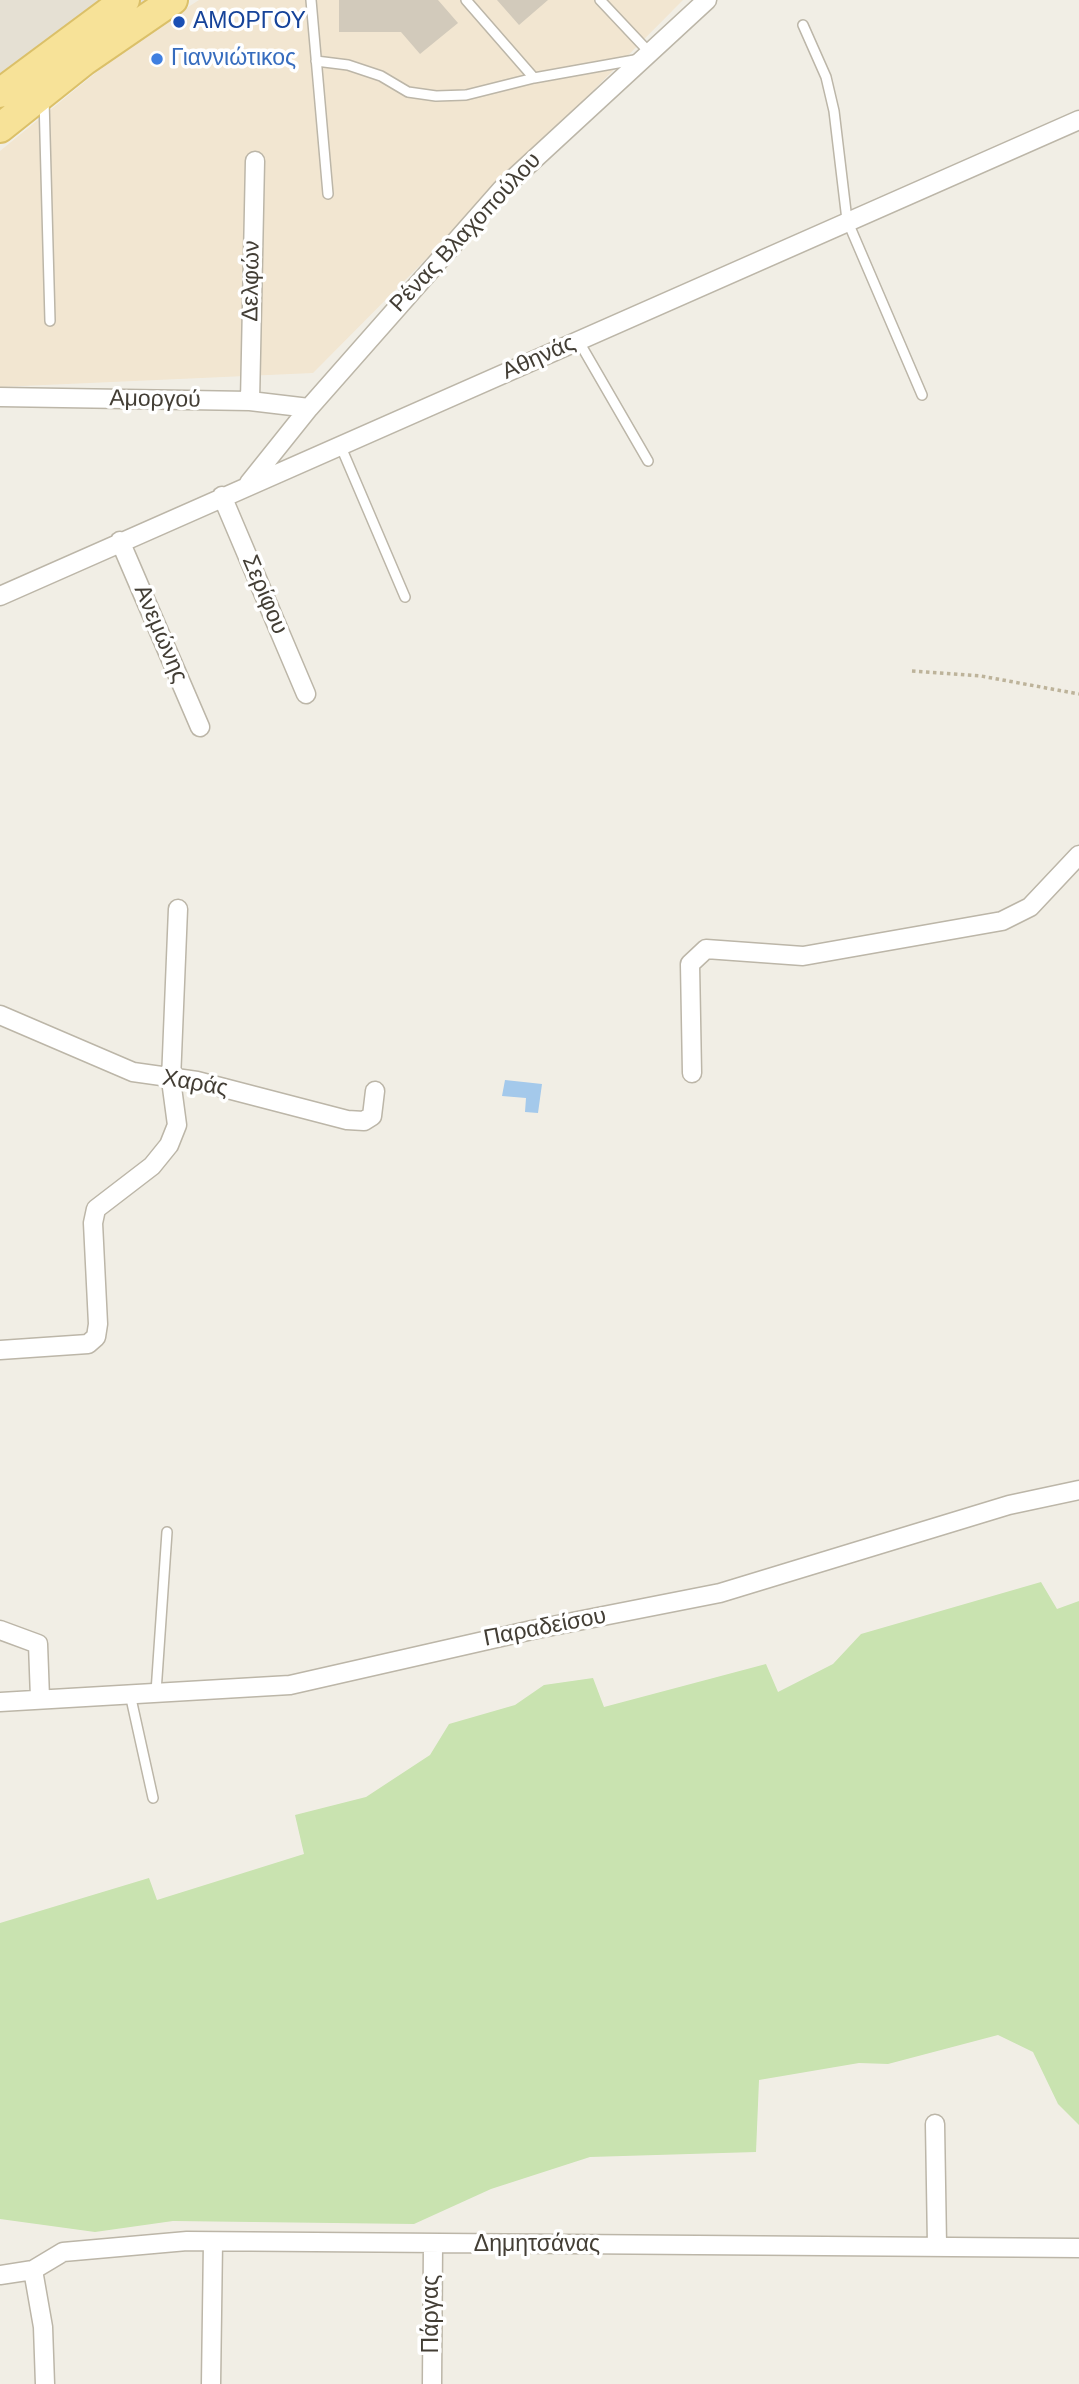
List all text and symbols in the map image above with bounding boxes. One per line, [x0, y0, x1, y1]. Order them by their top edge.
place label: ΑΜΟΡΓΟΥ [193, 8, 306, 36]
marker: ΑΜΟΡΓΟΥ [171, 14, 187, 30]
place label: Γιαννιώτικος [171, 45, 296, 73]
marker: Γιαννιώτικος [149, 51, 165, 67]
street label: Ρένας Βλαχοπούλου [385, 147, 547, 319]
street label: Δελφών [237, 240, 267, 322]
street label: Αθηνάς [498, 330, 580, 386]
street label: Αμοργού [109, 385, 201, 415]
street label: Σερίφου [235, 551, 293, 639]
street label: Ανεμώνης [127, 581, 193, 687]
street label: Χαράς [160, 1065, 230, 1103]
street label: Παραδείσου [481, 1603, 609, 1653]
street label: Δημητσάνας [474, 2231, 600, 2259]
street label: Πάργας [418, 2275, 446, 2353]

